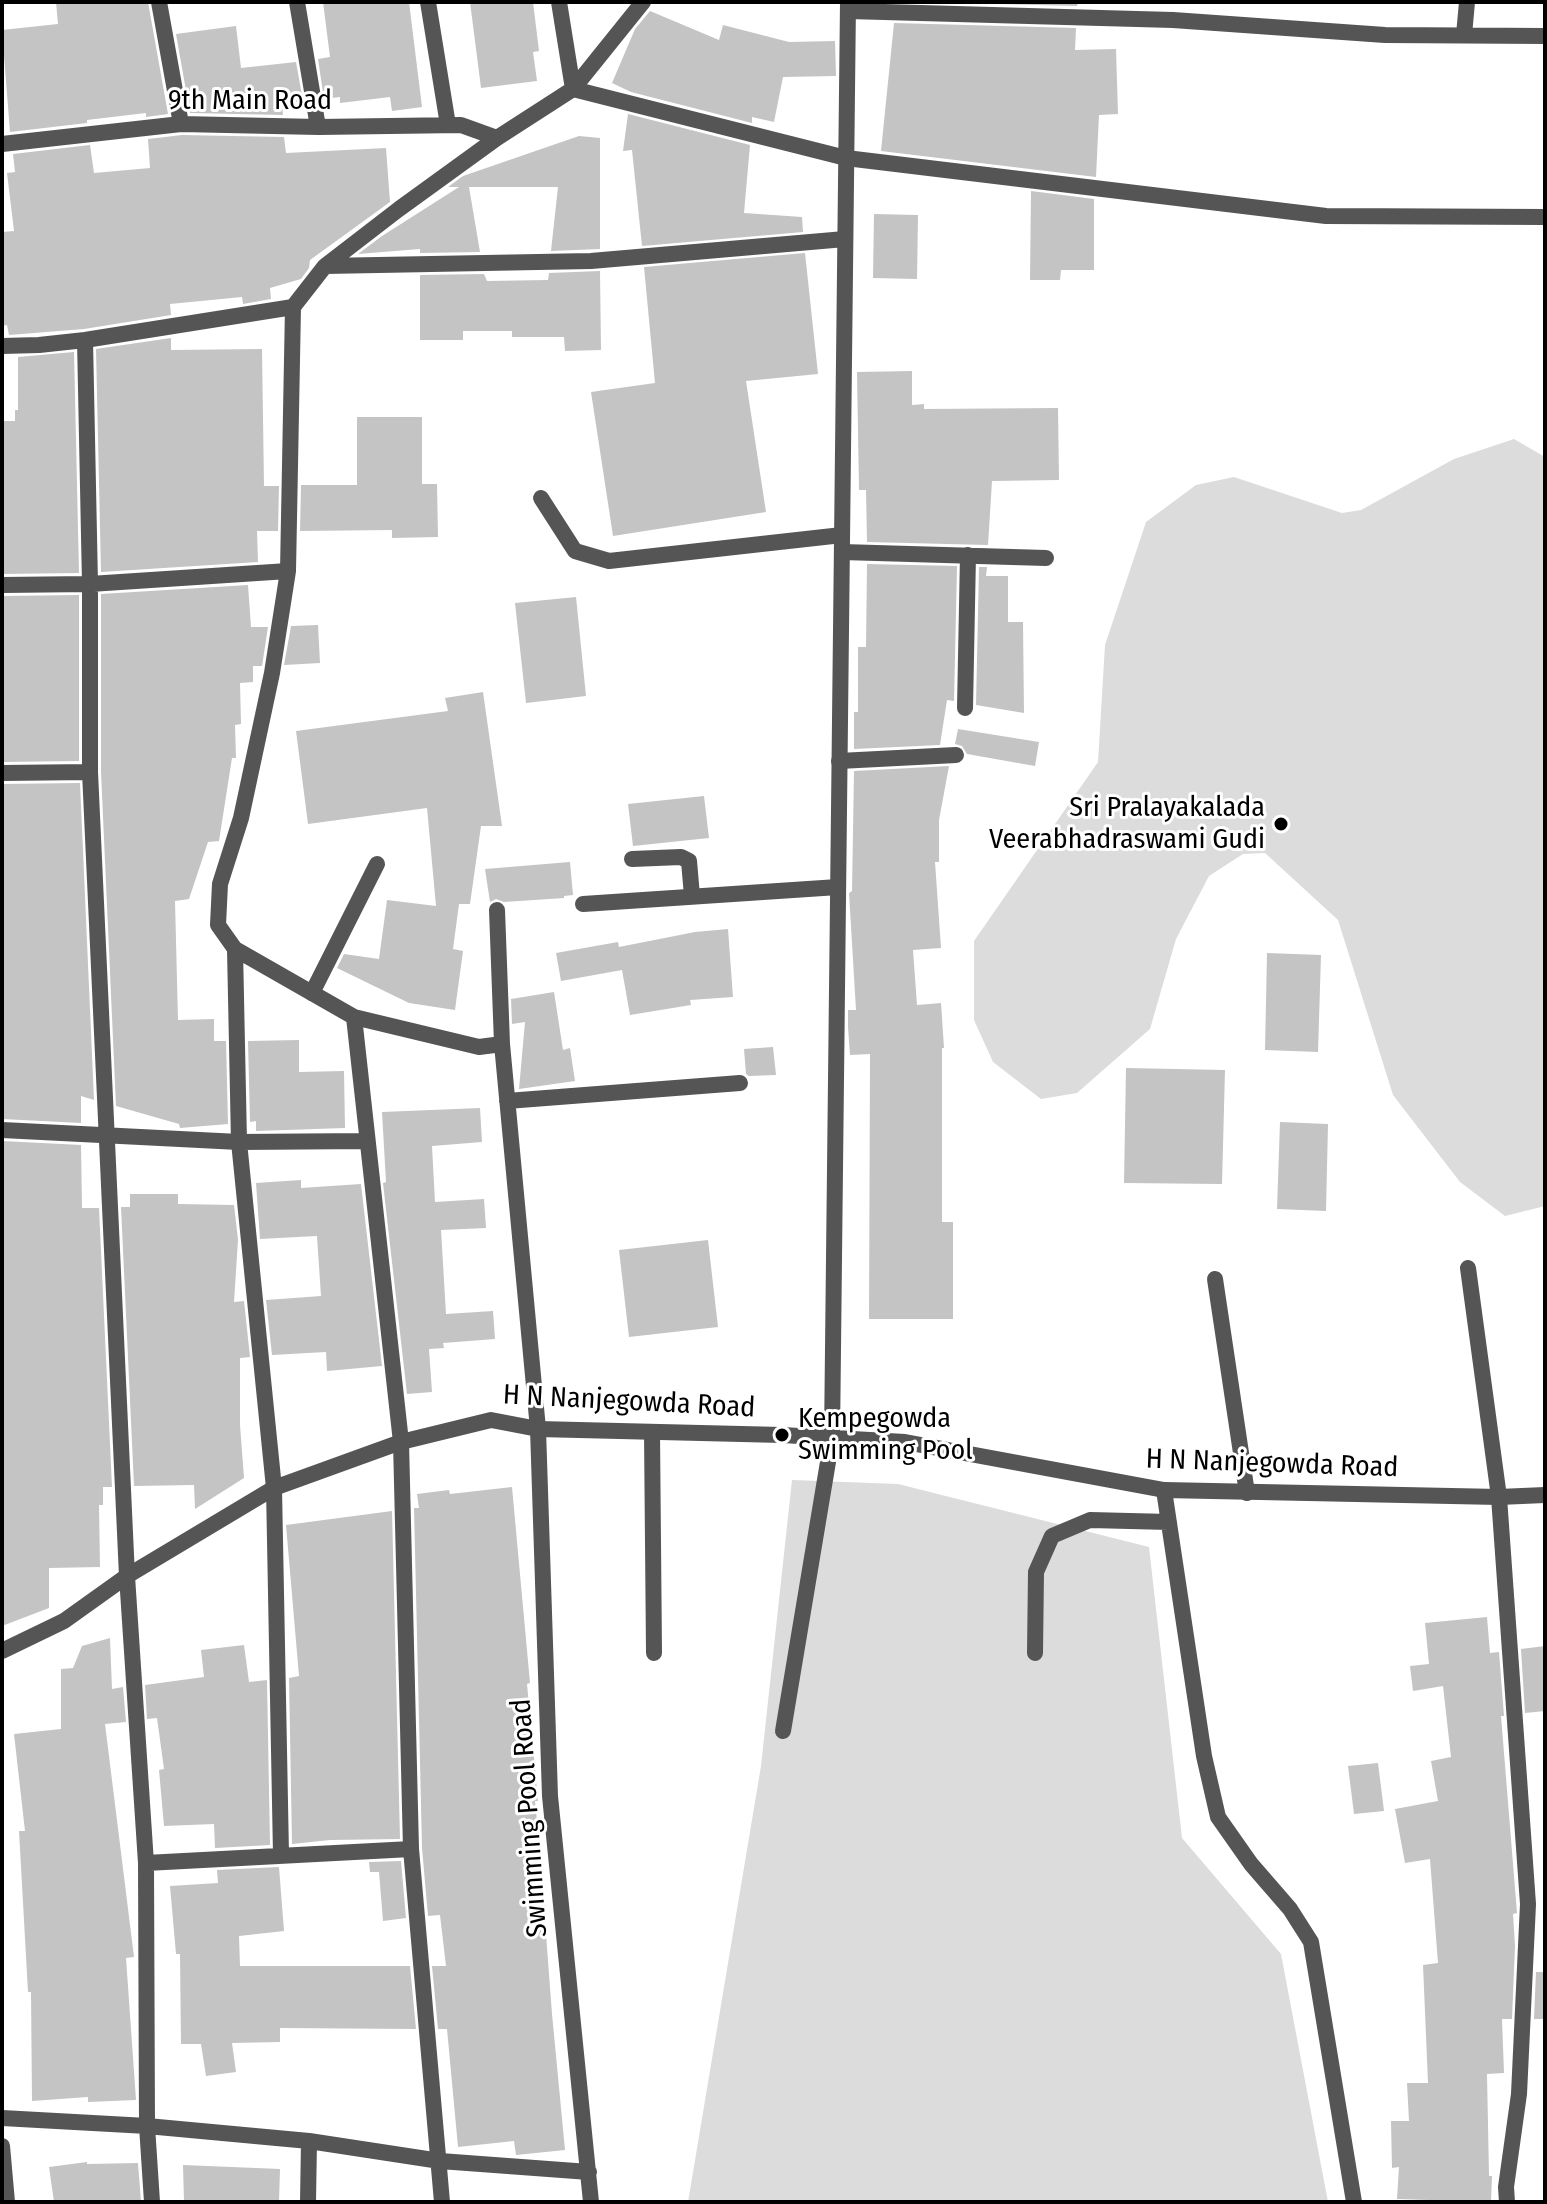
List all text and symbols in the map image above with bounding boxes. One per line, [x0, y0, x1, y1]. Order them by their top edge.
street label: 9th Main Road [168, 84, 332, 118]
place label: Sri Pralayakalada Veerabhadraswami Gudi [989, 791, 1265, 857]
marker: Sri Pralayakalada Veerabhadraswami Gudi [1272, 815, 1290, 833]
street label: H N Nanjegowda Road [502, 1379, 756, 1425]
place label: Kempegowda Swimming Pool [798, 1402, 973, 1468]
marker: Kempegowda Swimming Pool [773, 1426, 791, 1444]
street label: H N Nanjegowda Road [1145, 1443, 1399, 1485]
street label: Swimming Pool Road [505, 1698, 555, 1938]

